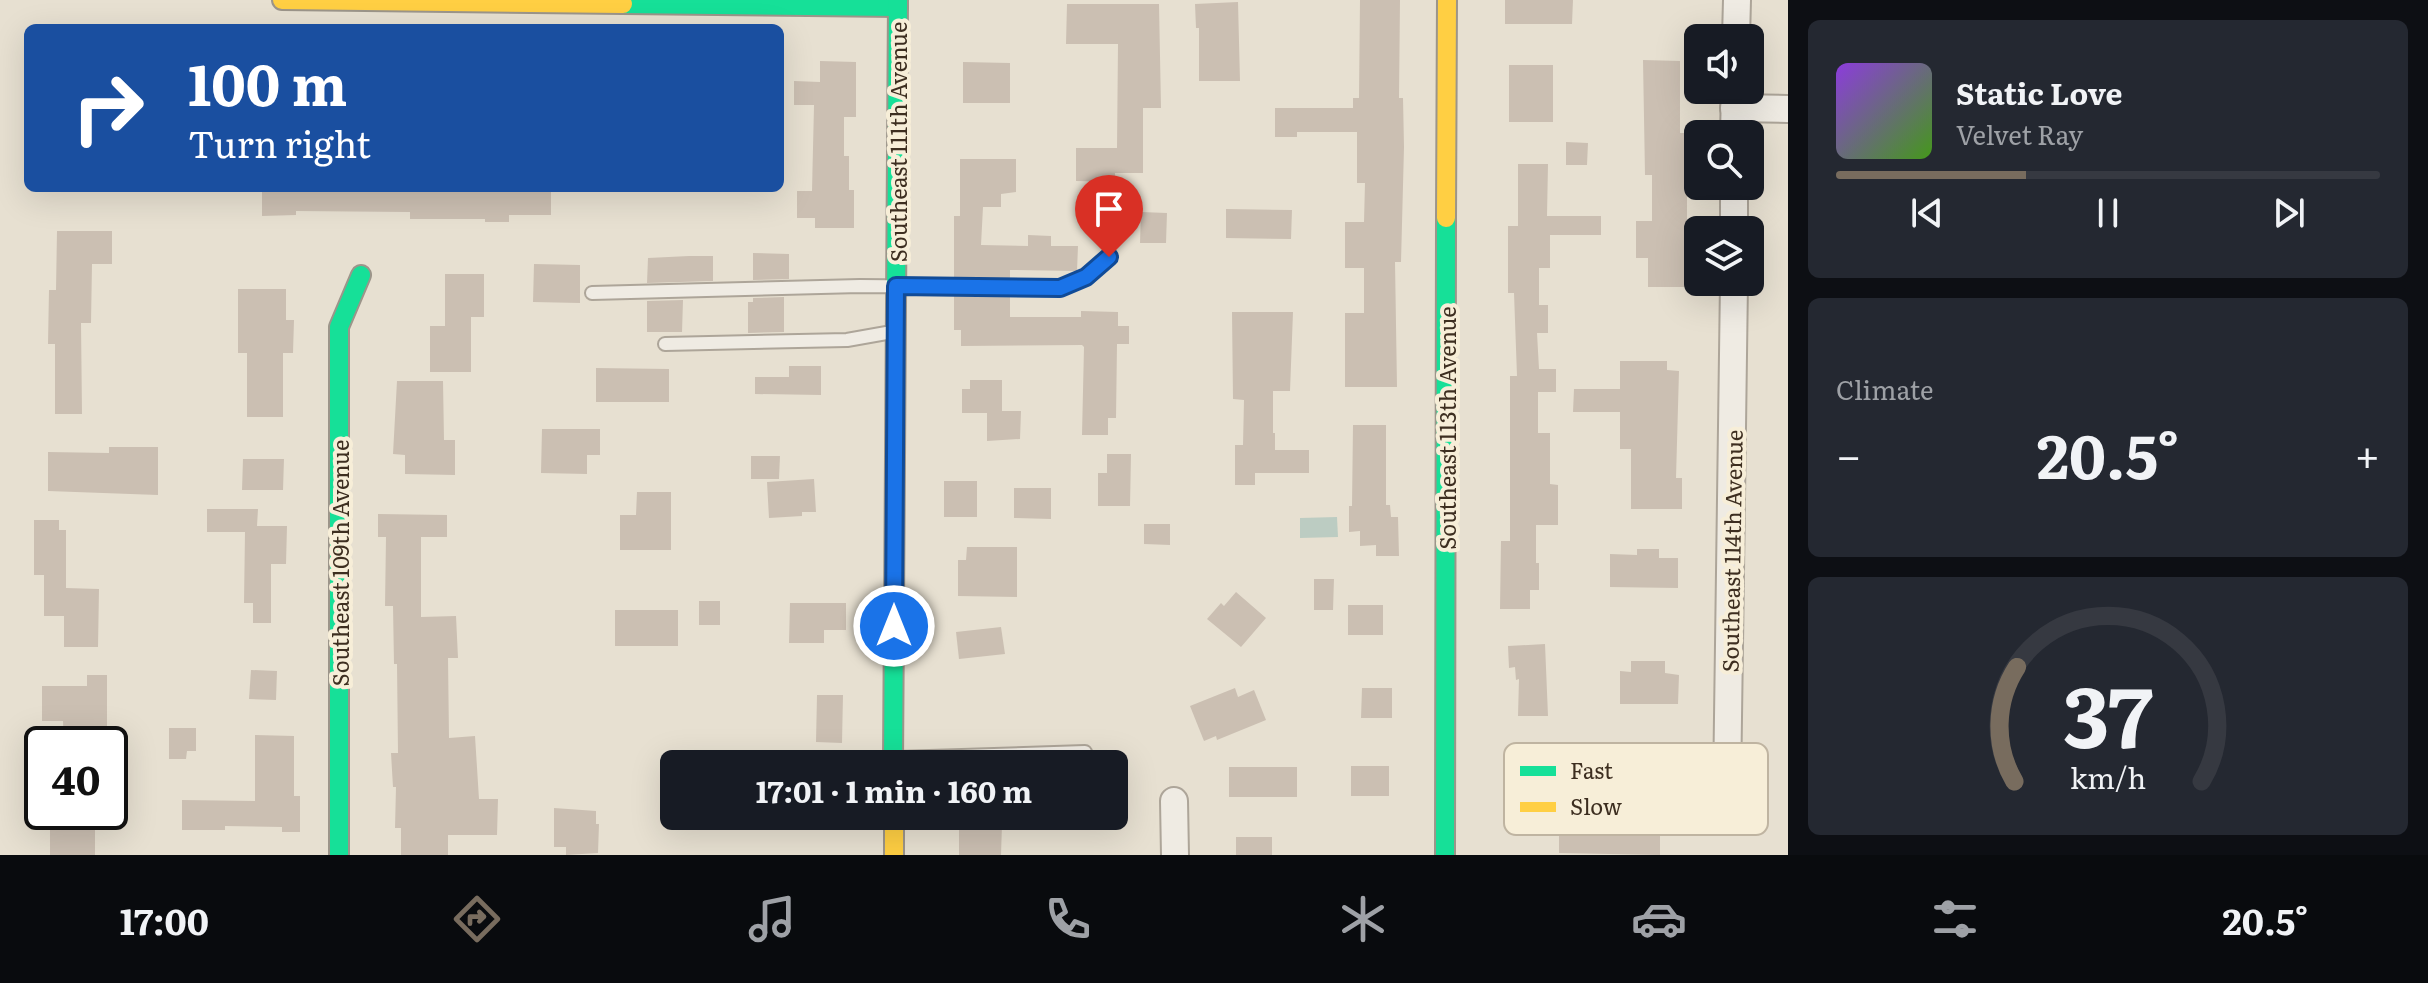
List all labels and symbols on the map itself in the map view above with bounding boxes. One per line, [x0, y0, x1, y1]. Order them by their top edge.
street label: Southeast 111th Avenue [881, 22, 914, 262]
pin [1075, 175, 1143, 257]
street label: Southeast 113th Avenue [1430, 306, 1463, 550]
street label: Southeast 114th Avenue [1712, 429, 1750, 673]
street label: Southeast 109th Avenue [323, 440, 356, 686]
position arrow [852, 584, 936, 668]
speed limit sign: 40 [24, 726, 128, 830]
legend [1504, 743, 1768, 835]
text: Fast [1570, 753, 1613, 786]
text: Slow [1570, 789, 1622, 822]

